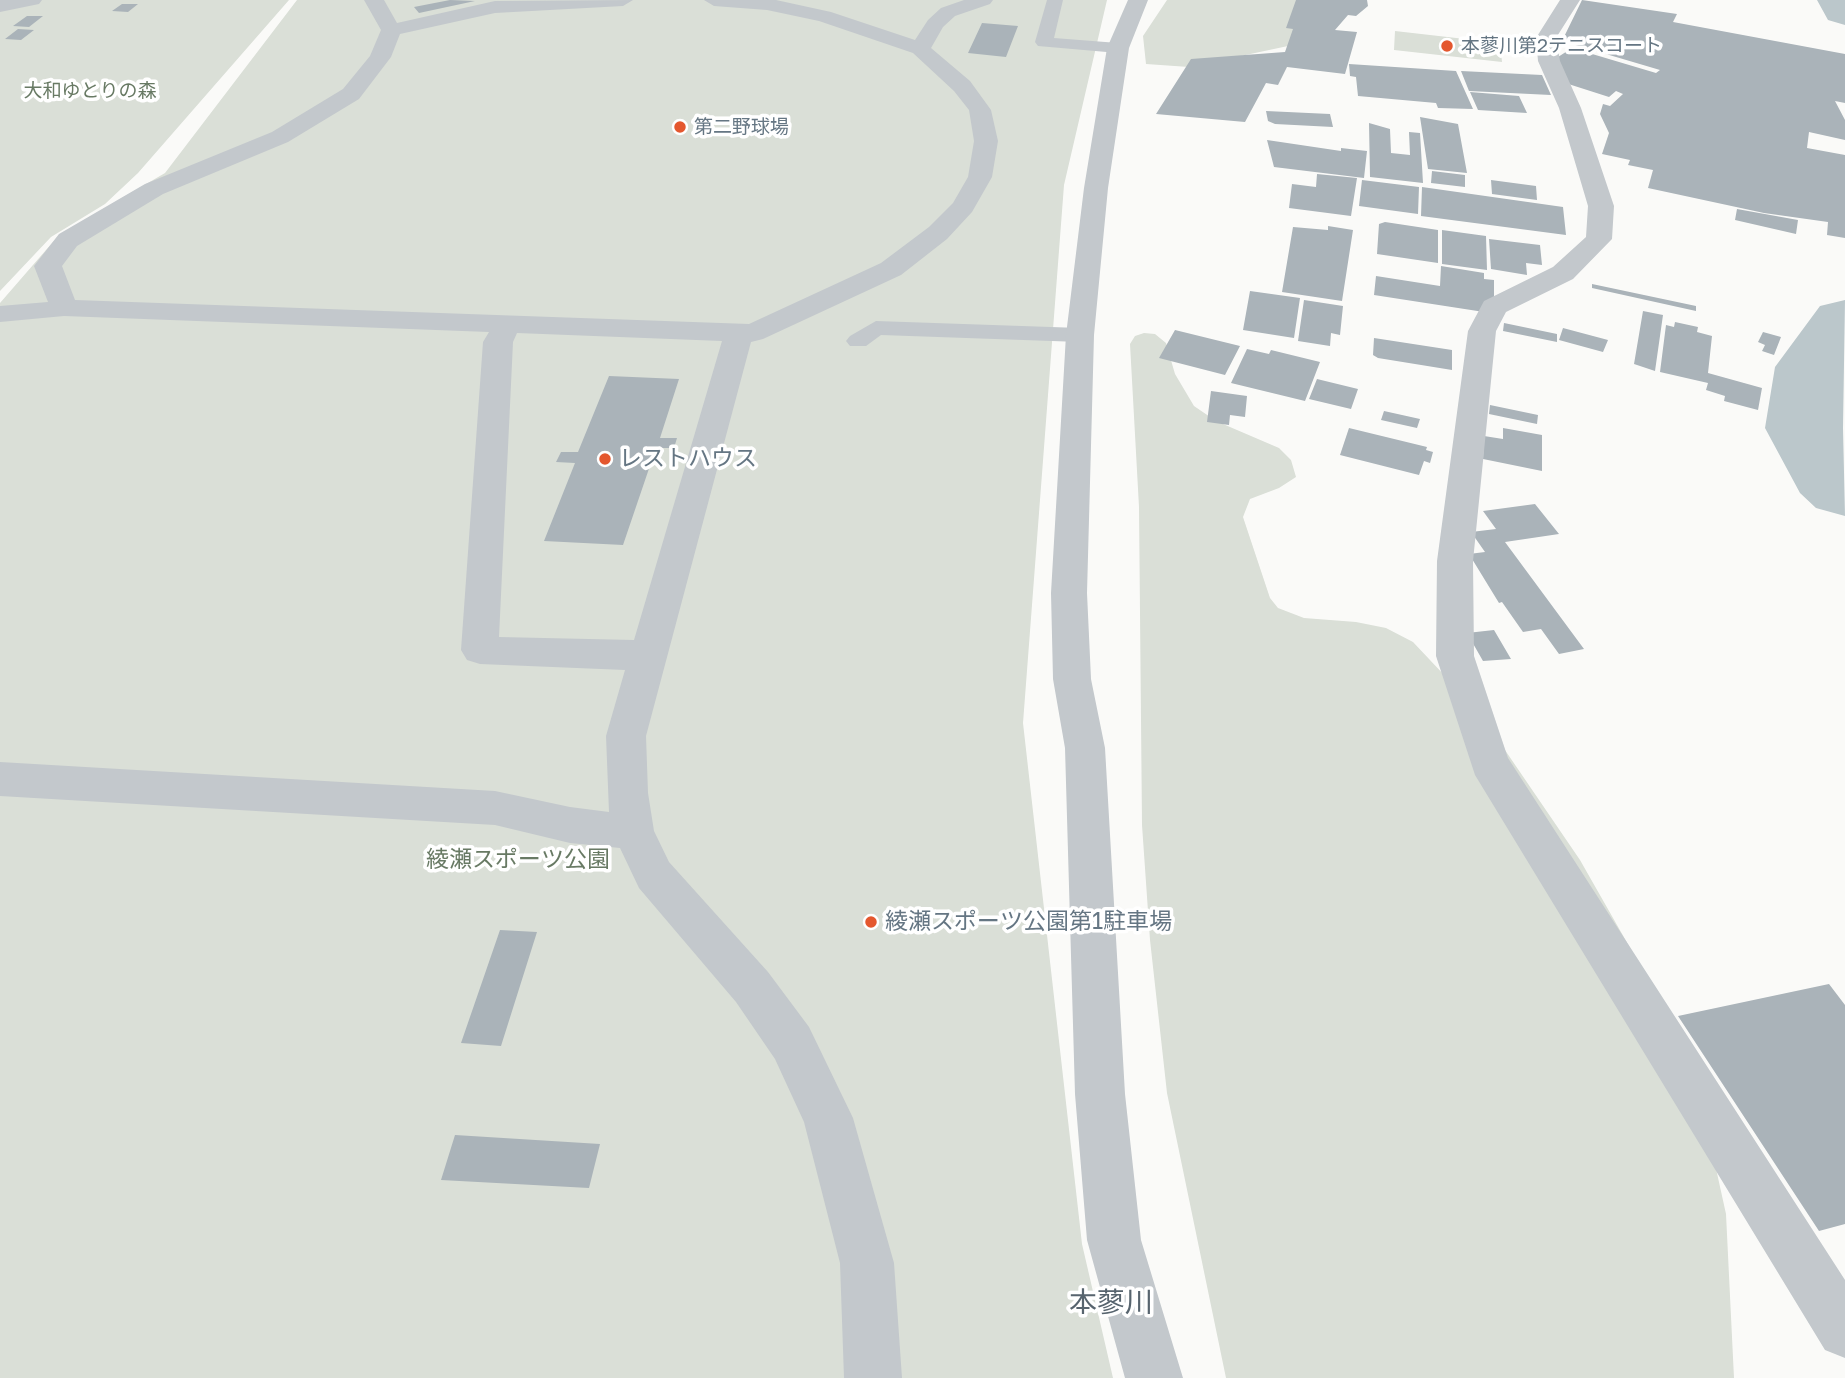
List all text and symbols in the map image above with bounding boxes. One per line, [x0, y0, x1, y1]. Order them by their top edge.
place label: 本蓼川第2テニスコート [1461, 35, 1662, 57]
marker: 本蓼川第2テニスコート [1439, 38, 1455, 54]
park label: 大和ゆとりの森 [24, 80, 156, 102]
place label: 第二野球場 [694, 116, 789, 138]
marker: 第二野球場 [672, 119, 688, 135]
place label: レストハウス [619, 445, 757, 473]
marker: レストハウス [597, 451, 613, 467]
park label: 綾瀬スポーツ公園 [426, 846, 610, 874]
place label: 綾瀬スポーツ公園第1駐車場 [885, 908, 1172, 936]
marker: 綾瀬スポーツ公園第1駐車場 [863, 914, 879, 930]
district label: 本蓼川 [1069, 1286, 1153, 1320]

